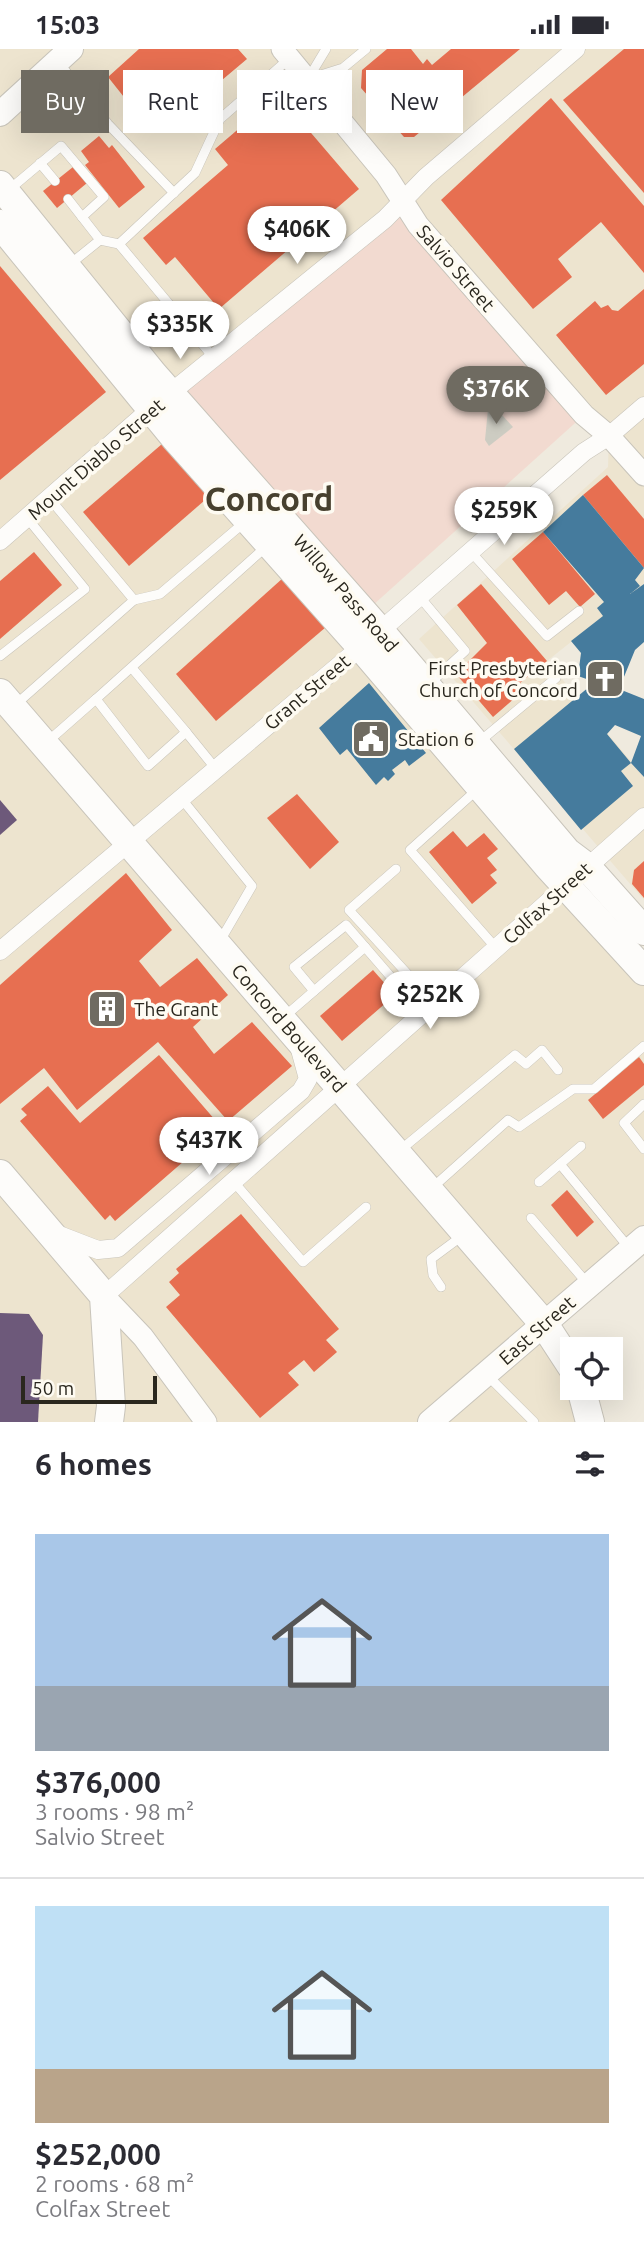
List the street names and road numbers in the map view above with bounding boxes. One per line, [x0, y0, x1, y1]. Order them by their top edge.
street label: Salvio Street [413, 220, 500, 316]
street label: Mount Diablo Street [23, 393, 169, 524]
street label: Willow Pass Road [289, 530, 403, 656]
street label: Grant Street [260, 649, 355, 734]
street label: Colfax Street [498, 857, 596, 949]
street label: Concord Boulevard [227, 959, 351, 1097]
street label: East Street [494, 1291, 580, 1369]

